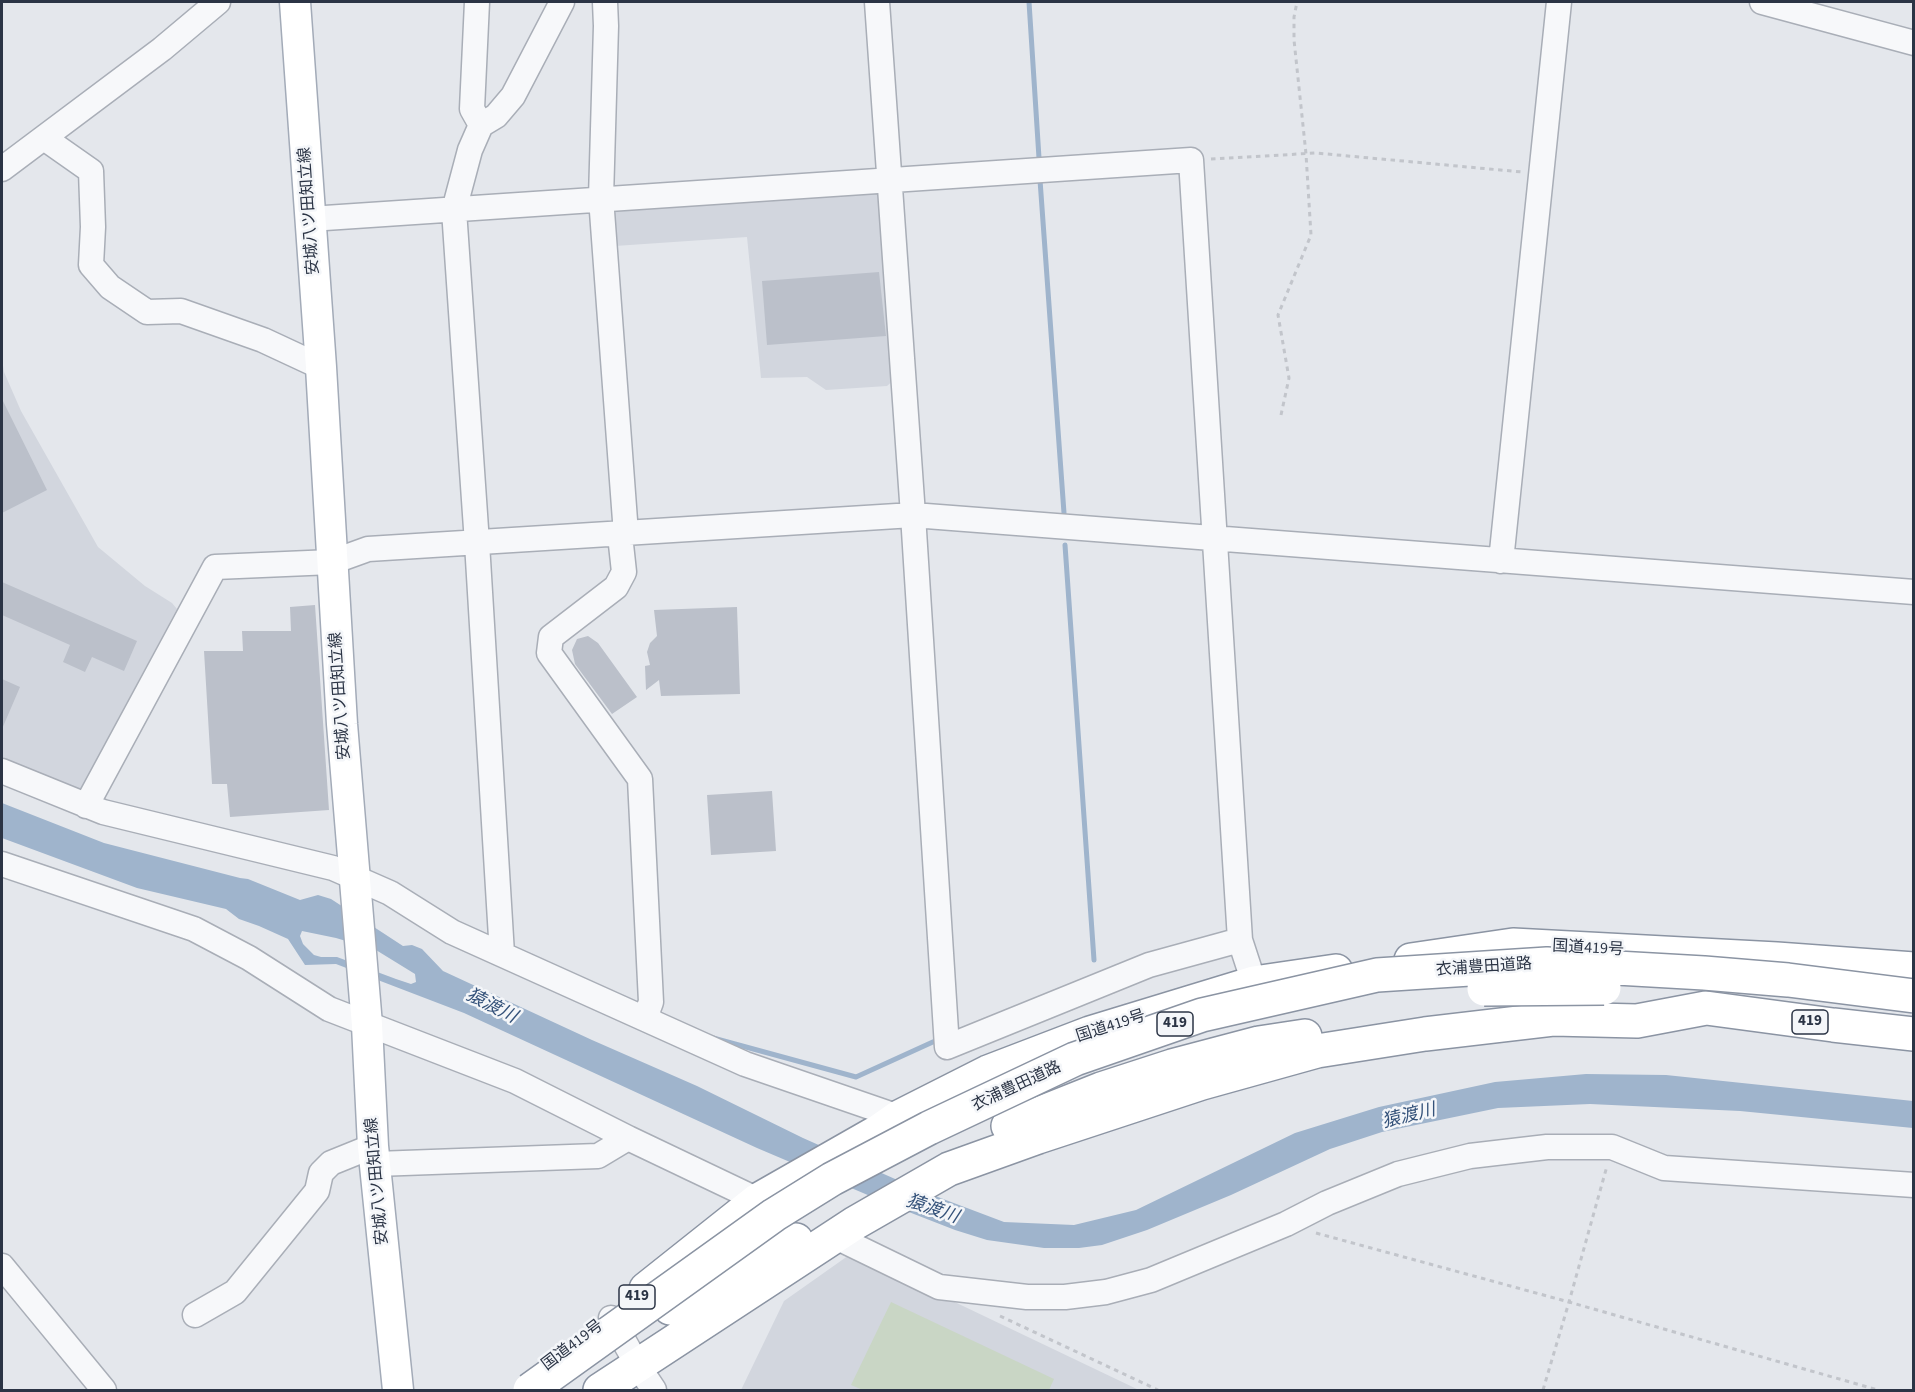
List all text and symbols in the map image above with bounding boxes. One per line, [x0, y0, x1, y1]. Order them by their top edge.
street label: 安城八ツ田知立線 [296, 146, 324, 276]
street label: 安城八ツ田知立線 [327, 631, 355, 761]
street label: 国道419号 [1552, 938, 1624, 960]
street label: 衣浦豊田道路 [1435, 955, 1533, 981]
water label: 猿渡川 [462, 985, 520, 1029]
street label: 国道419号 [1074, 1007, 1148, 1047]
road number: 419 [1792, 1010, 1828, 1034]
road number: 419 [1157, 1012, 1193, 1036]
street label: 衣浦豊田道路 [969, 1058, 1065, 1116]
water label: 猿渡川 [1380, 1100, 1438, 1134]
street label: 安城八ツ田知立線 [363, 1116, 393, 1246]
water label: 猿渡川 [903, 1191, 961, 1229]
road number: 419 [619, 1285, 655, 1309]
street label: 国道419号 [539, 1317, 607, 1375]

